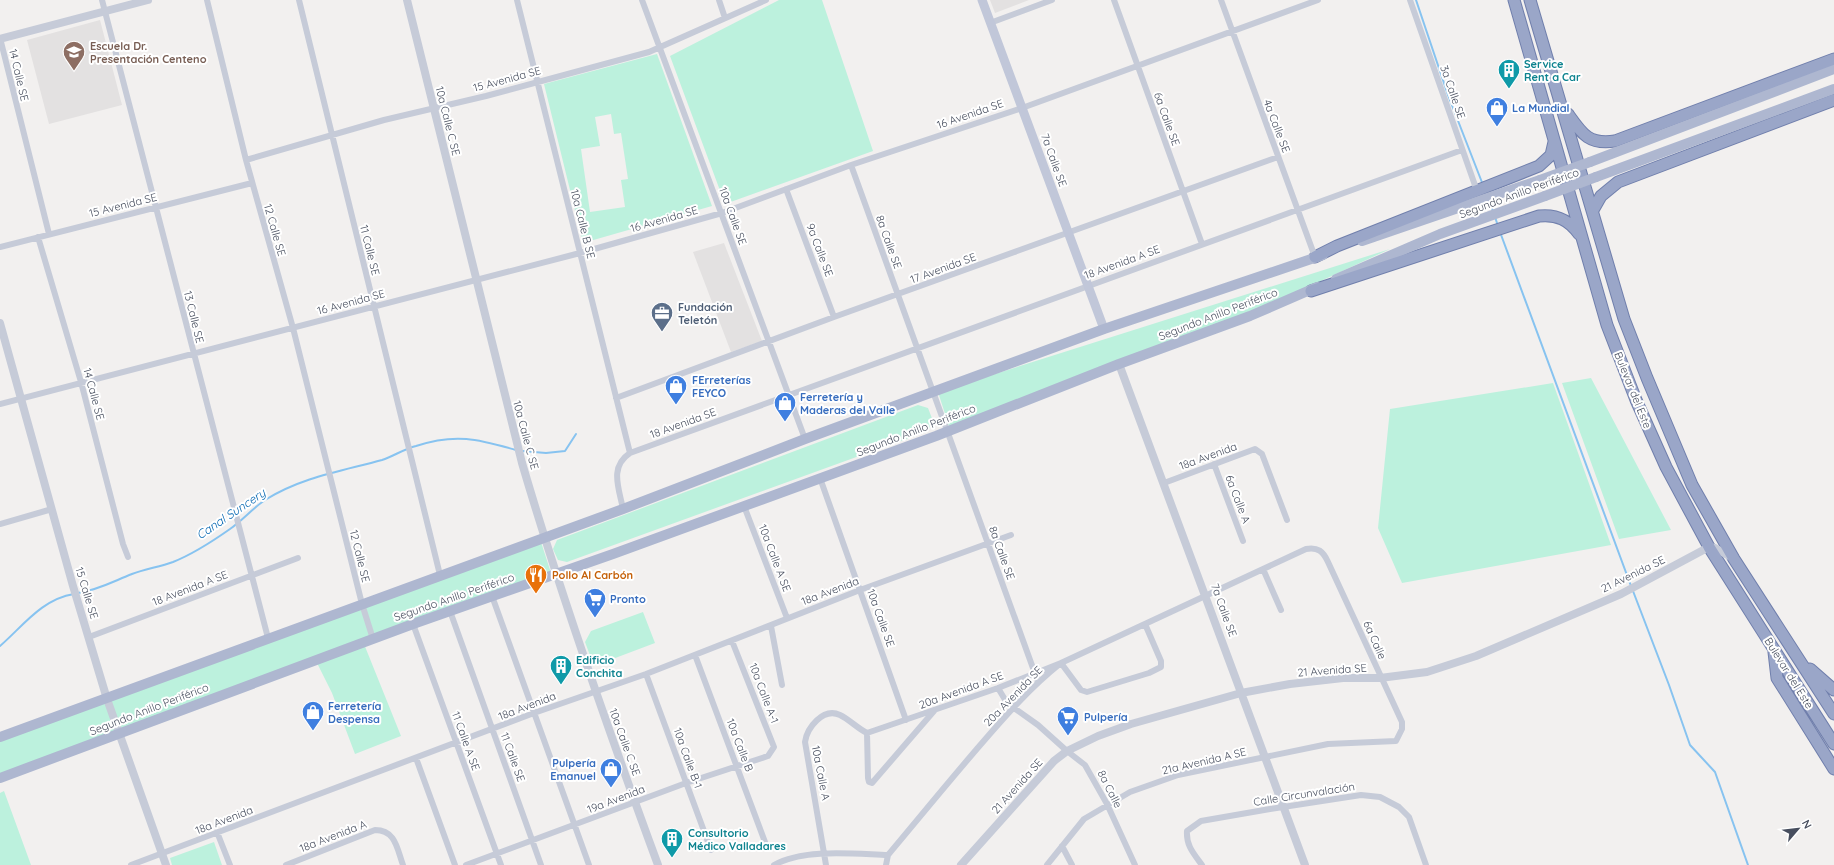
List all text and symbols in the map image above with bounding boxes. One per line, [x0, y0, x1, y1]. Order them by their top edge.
school or university icon: Escuela Dr. Presentación Centeno [61, 39, 87, 72]
place label: Escuela Dr. Presentación Centeno [90, 39, 207, 66]
street label: 14 Calle SE [6, 48, 32, 102]
building icon: Service Rent a Car [1496, 57, 1522, 90]
place label: Service Rent a Car [1524, 57, 1581, 84]
street label: 15 Avenida SE [472, 63, 542, 95]
street label: 3a Calle SE [1437, 63, 1469, 121]
street label: 10a Calle C SE [433, 85, 463, 157]
street label: 6a Calle SE [1151, 90, 1183, 148]
shop icon: La Mundial [1484, 95, 1510, 128]
street label: 16 Avenida SE [935, 96, 1005, 132]
street label: 4a Calle SE [1260, 97, 1294, 155]
place label: La Mundial [1512, 101, 1570, 115]
street label: 7a Calle SE [1038, 131, 1070, 189]
street label: Segundo Anillo Periférico [1457, 165, 1581, 221]
street label: 10a Calle SE [716, 185, 750, 247]
street label: 10a Calle B SE [568, 188, 598, 260]
street label: 15 Avenida SE [88, 190, 158, 220]
street label: 12 Calle SE [261, 202, 289, 258]
street label: 16 Avenida SE [629, 203, 699, 235]
street label: 8a Calle SE [873, 213, 905, 271]
street label: 9a Calle SE [803, 221, 837, 279]
street label: 11 Calle SE [357, 223, 383, 277]
street label: 18 Avenida A SE [1082, 242, 1162, 282]
street label: 17 Avenida SE [908, 250, 978, 286]
street label: Segundo Anillo Periférico [1156, 285, 1280, 343]
street label: 16 Avenida SE [316, 286, 386, 318]
street label: 13 Calle SE [181, 289, 207, 345]
office icon: Fundación Teletón [649, 300, 675, 333]
place label: Fundación Teletón [678, 300, 733, 327]
street label: Bulevar del Este [1611, 350, 1655, 430]
street label: 14 Calle SE [80, 367, 108, 421]
shop icon: FErreterías FEYCO [663, 373, 689, 406]
place label: FErreterías FEYCO [692, 373, 751, 400]
shop icon: Ferretería y Maderas del Valle [772, 390, 798, 423]
place label: Ferretería y Maderas del Valle [800, 390, 896, 417]
street label: 10a Calle C SE [510, 399, 542, 471]
street label: Segundo Anillo Periférico [854, 401, 978, 459]
street label: 18 Avenida SE [648, 405, 718, 441]
street label: 18a Avenida [1177, 439, 1239, 473]
street label: 6a Calle A [1222, 473, 1254, 525]
water label: Canal Suncery [193, 484, 269, 542]
street label: 10a Calle A SE [756, 522, 794, 594]
street label: 8a Calle SE [986, 524, 1018, 582]
street label: 12 Calle SE [347, 528, 373, 584]
street label: 21 Avenida SE [1599, 552, 1667, 596]
restaurant icon: Pollo Al Carbón [523, 562, 549, 595]
street label: 15 Calle SE [72, 565, 102, 621]
street label: 18 Avenida A SE [150, 567, 230, 609]
place label: Pollo Al Carbón [552, 568, 633, 582]
street label: Segundo Anillo Periférico [392, 570, 516, 624]
street label: 18a Avenida [799, 574, 861, 608]
street label: 7a Calle SE [1208, 581, 1240, 639]
supermarket icon: Pronto [582, 586, 608, 619]
street label: 10a Calle SE [864, 587, 898, 649]
place label: Pronto [610, 592, 646, 606]
street label: 6a Calle [1360, 619, 1390, 661]
street label: Bulevar del Este [1761, 635, 1817, 711]
building icon: Edificio Conchita [548, 653, 574, 686]
place label: Edificio Conchita [576, 653, 623, 680]
street label: 10a Calle A-1 [746, 661, 782, 725]
street label: 21 Avenida SE [1297, 661, 1367, 679]
street label: 20a Avenida SE [981, 663, 1045, 729]
street label: 20a Avenida A SE [917, 668, 1005, 712]
street label: Segundo Anillo Periférico [87, 680, 211, 738]
street label: 18a Avenida [496, 689, 558, 723]
shop icon: Ferretería Despensa [300, 699, 326, 732]
place label: Ferretería Despensa [328, 699, 382, 726]
supermarket icon: Pulpería [1055, 704, 1081, 737]
street label: 10a Calle C SE [606, 706, 644, 778]
street label: 11 Calle A SE [449, 710, 483, 772]
place label: Pulpería [1084, 710, 1128, 724]
street label: 10a Calle B [724, 717, 756, 773]
street label: 10a Calle B-1 [671, 726, 705, 790]
street label: 11 Calle SE [498, 730, 528, 784]
street label: 10a Calle A [809, 744, 833, 802]
street label: 21a Avenida A SE [1160, 744, 1248, 778]
place label: Pulpería Emanuel [550, 756, 596, 783]
shop icon: Pulpería Emanuel [598, 756, 624, 789]
street label: 21 Avenida SE [989, 756, 1045, 816]
street label: 8a Calle [1095, 768, 1125, 810]
street label: Calle Circunvalación [1252, 779, 1356, 809]
street label: 19a Avenida [585, 782, 647, 816]
street label: 18a Avenida [193, 803, 255, 837]
north arrow [1778, 809, 1818, 849]
street label: 18a Avenida A [298, 817, 368, 855]
text: N [1799, 817, 1815, 831]
building icon: Consultorio Médico Valladares [659, 826, 685, 859]
place label: Consultorio Médico Valladares [688, 826, 786, 853]

